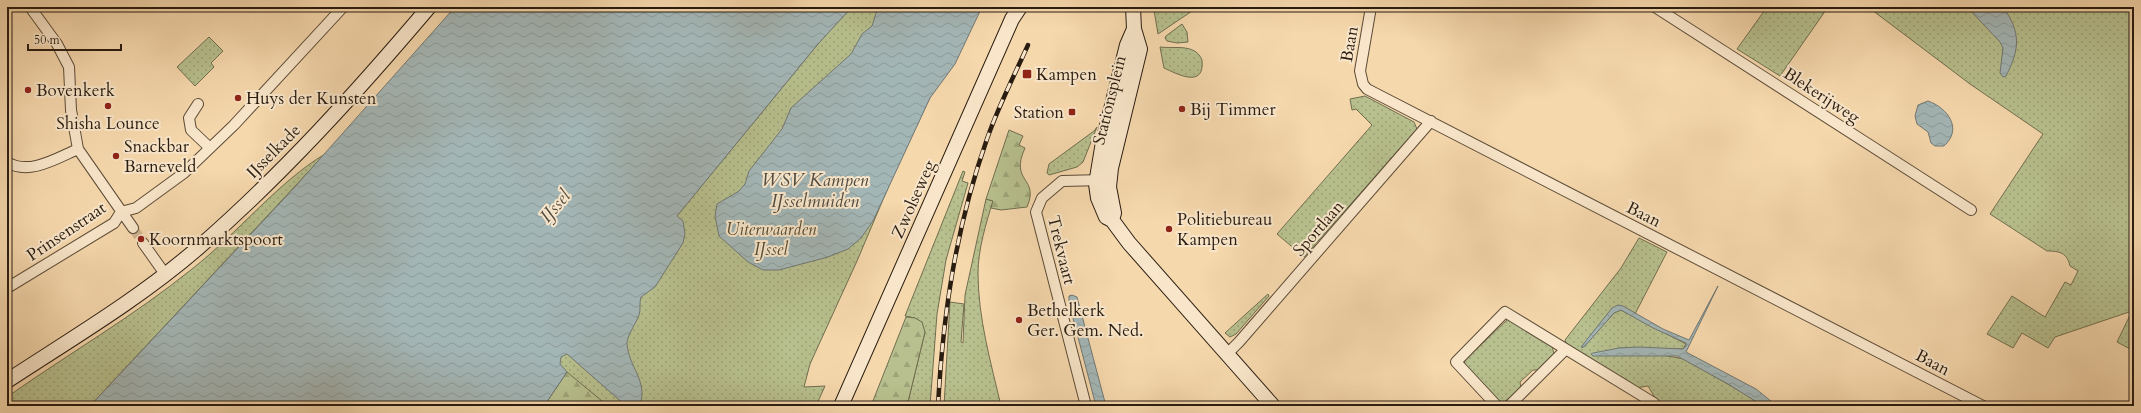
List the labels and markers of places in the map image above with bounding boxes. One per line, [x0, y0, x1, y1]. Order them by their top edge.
place label: Kampen [1036, 63, 1097, 86]
marker: Kampen [1021, 68, 1033, 80]
place label: Bovenkerk [36, 79, 116, 102]
marker: Bovenkerk [23, 85, 33, 95]
place label: Huys der Kunsten [246, 87, 377, 110]
marker: Huys der Kunsten [233, 93, 243, 103]
place label: Bij Timmer [1190, 98, 1276, 121]
marker: Shisha Lounce [103, 101, 113, 111]
place label: Station [1014, 101, 1064, 124]
marker: Bij Timmer [1177, 104, 1187, 114]
marker: Station [1067, 107, 1077, 117]
place label: Shisha Lounce [56, 112, 160, 135]
place label: Snackbar Barneveld [124, 135, 196, 178]
marker: Snackbar Barneveld [111, 151, 121, 161]
place label: Politiebureau Kampen [1177, 208, 1272, 251]
marker: Politiebureau Kampen [1164, 224, 1174, 234]
place label: Koornmarktspoort [149, 228, 284, 251]
marker: Koornmarktspoort [136, 234, 146, 244]
place label: Bethelkerk Ger. Gem. Ned. [1027, 299, 1143, 342]
marker: Bethelkerk Ger. Gem. Ned. [1014, 315, 1024, 325]

